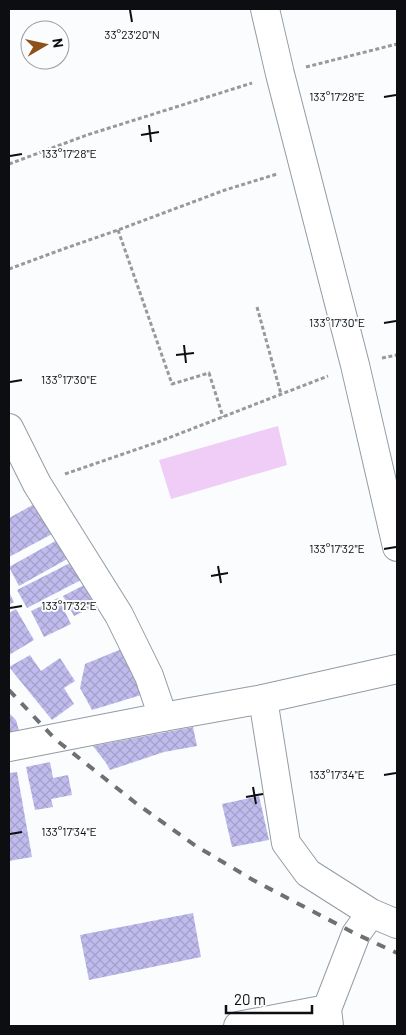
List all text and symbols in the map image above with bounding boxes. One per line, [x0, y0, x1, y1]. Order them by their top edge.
north arrow [20, 20, 70, 70]
text: 33°23'20"N [104, 27, 160, 41]
text: N [49, 37, 67, 49]
text: 133°17'28"E [309, 89, 365, 103]
text: 133°17'28"E [41, 146, 97, 160]
text: 133°17'30"E [309, 315, 365, 329]
text: 133°17'30"E [41, 372, 97, 386]
text: 133°17'32"E [309, 541, 365, 555]
text: 133°17'32"E [41, 598, 97, 612]
text: 133°17'34"E [309, 767, 365, 781]
text: 133°17'34"E [41, 824, 97, 838]
scale bar [226, 982, 312, 1014]
text: 20 m [234, 990, 266, 1008]

